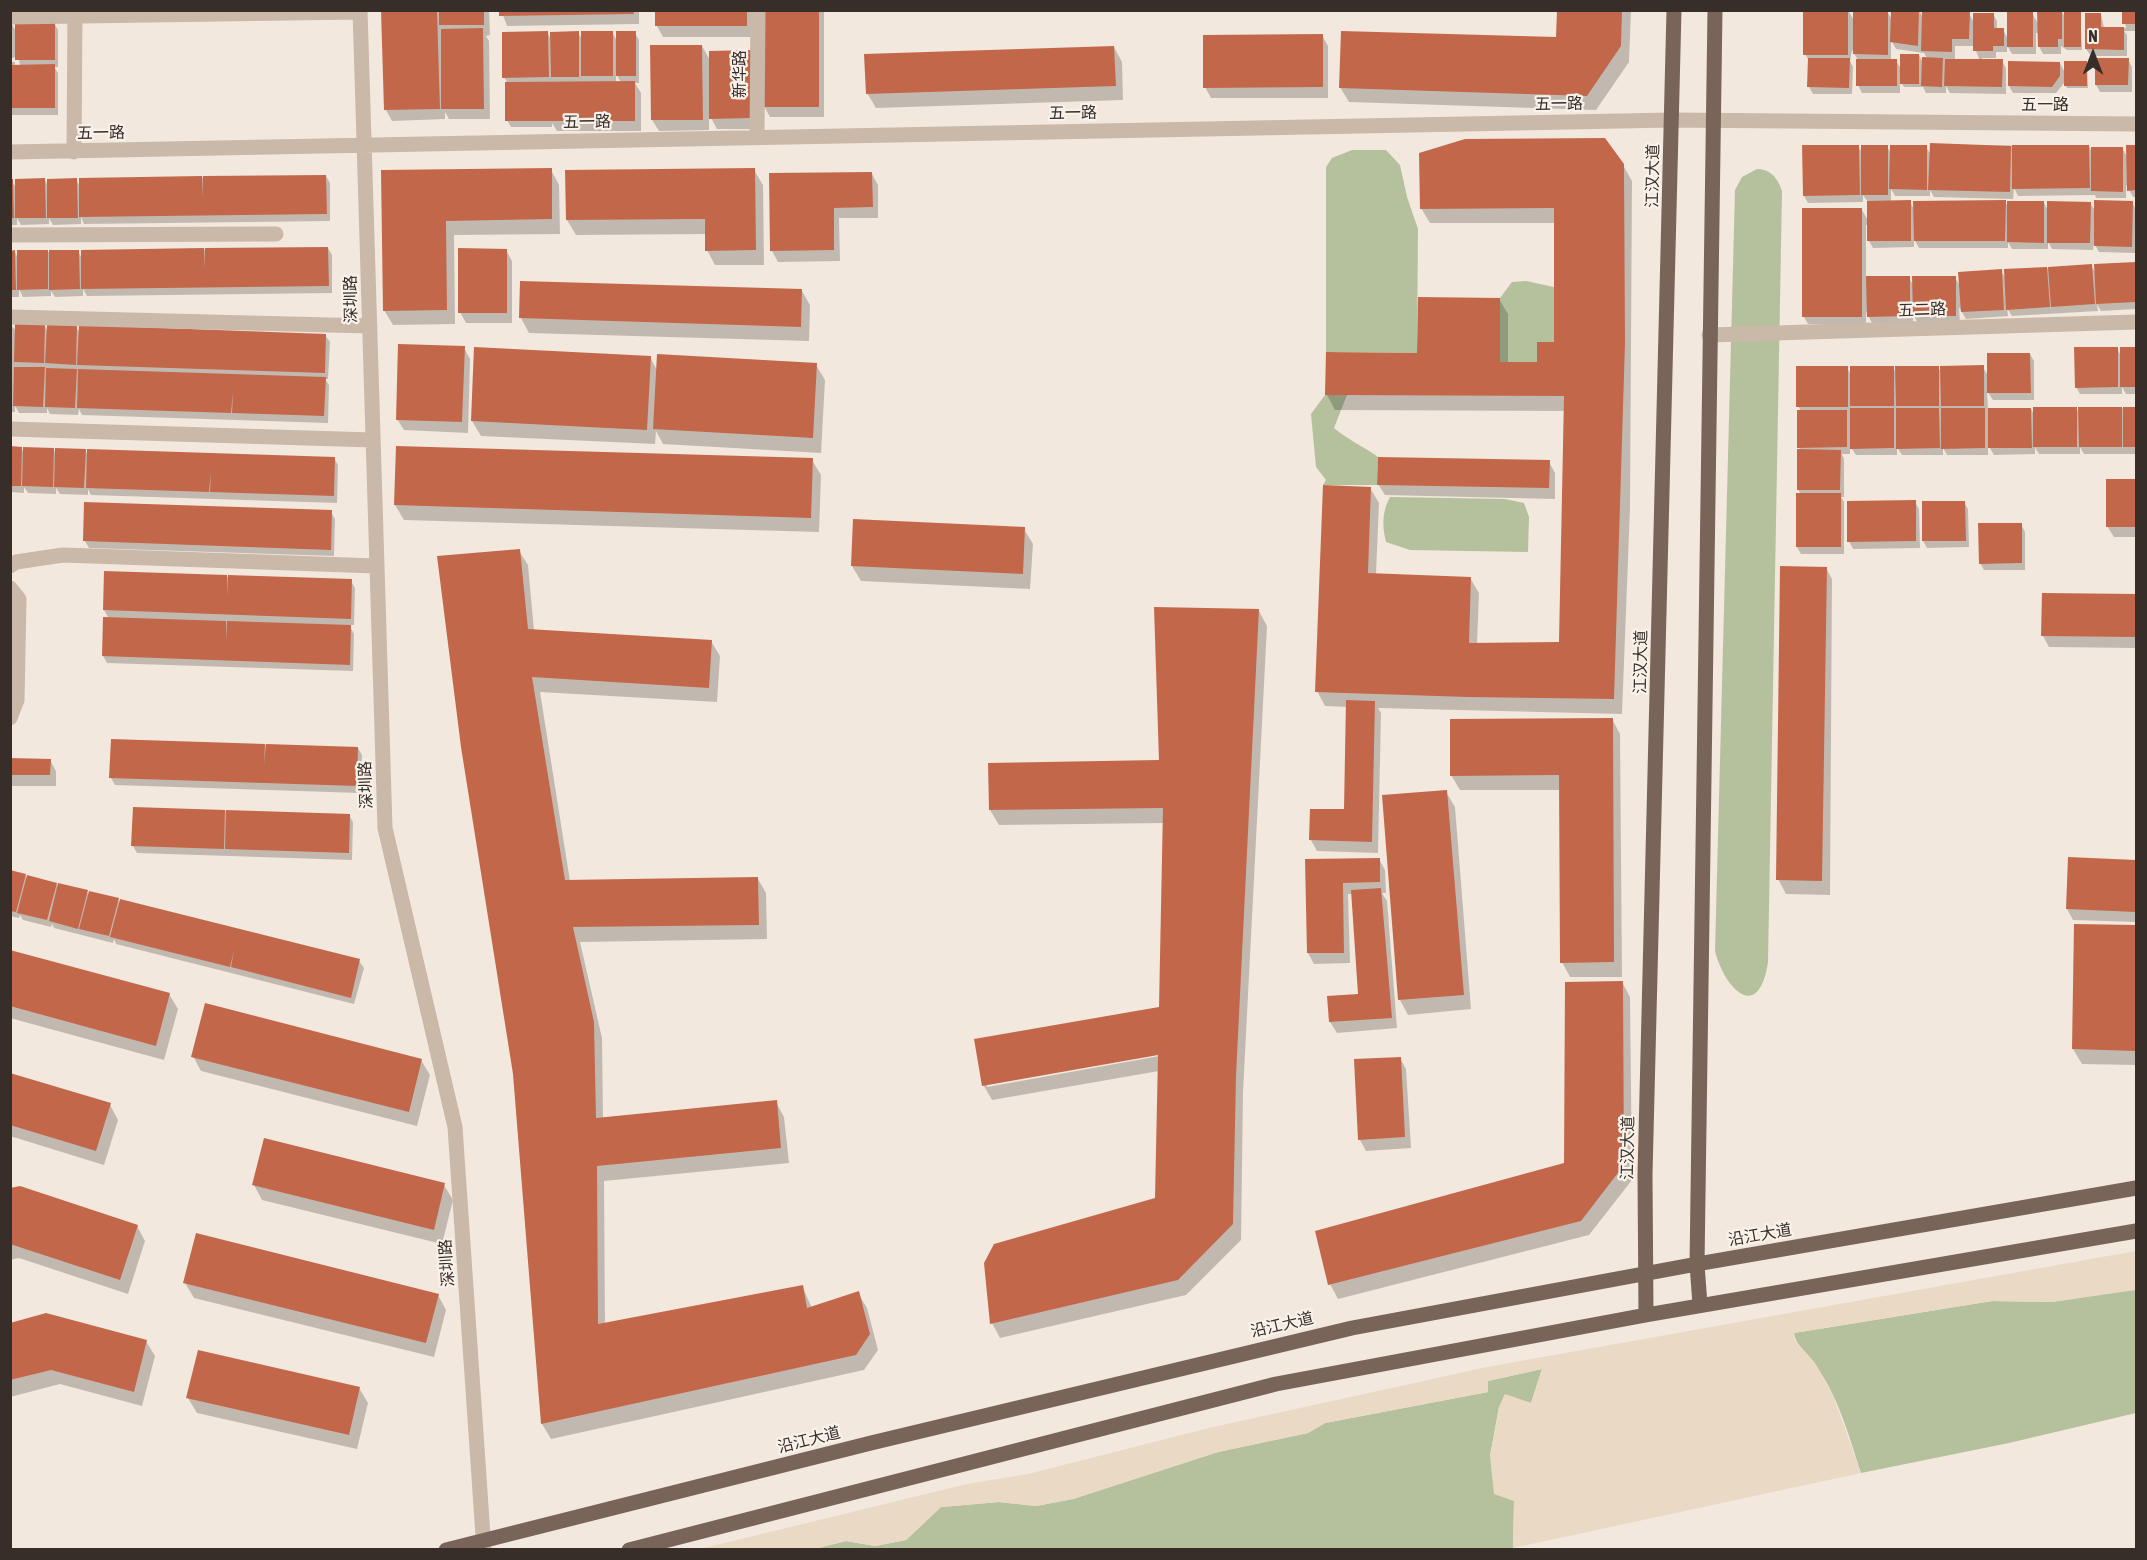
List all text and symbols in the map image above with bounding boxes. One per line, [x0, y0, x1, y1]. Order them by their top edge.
north arrow [2063, 24, 2123, 84]
text: N [2088, 27, 2098, 45]
street label: 新华路 [730, 50, 750, 98]
street label: 五一路 [1535, 94, 1583, 114]
street label: 五一路 [2021, 95, 2069, 115]
street label: 五一路 [1049, 103, 1097, 123]
street label: 五一路 [563, 112, 611, 132]
street label: 五一路 [77, 123, 125, 143]
street label: 江汉大道 [1643, 144, 1663, 208]
street label: 深圳路 [341, 275, 361, 323]
street label: 五二路 [1898, 300, 1946, 320]
street label: 江汉大道 [1631, 630, 1651, 694]
street label: 深圳路 [356, 761, 376, 809]
street label: 江汉大道 [1618, 1116, 1638, 1180]
street label: 沿江大道 [1727, 1220, 1793, 1250]
street label: 深圳路 [436, 1238, 458, 1288]
street label: 沿江大道 [1249, 1308, 1315, 1342]
street label: 沿江大道 [776, 1423, 842, 1457]

